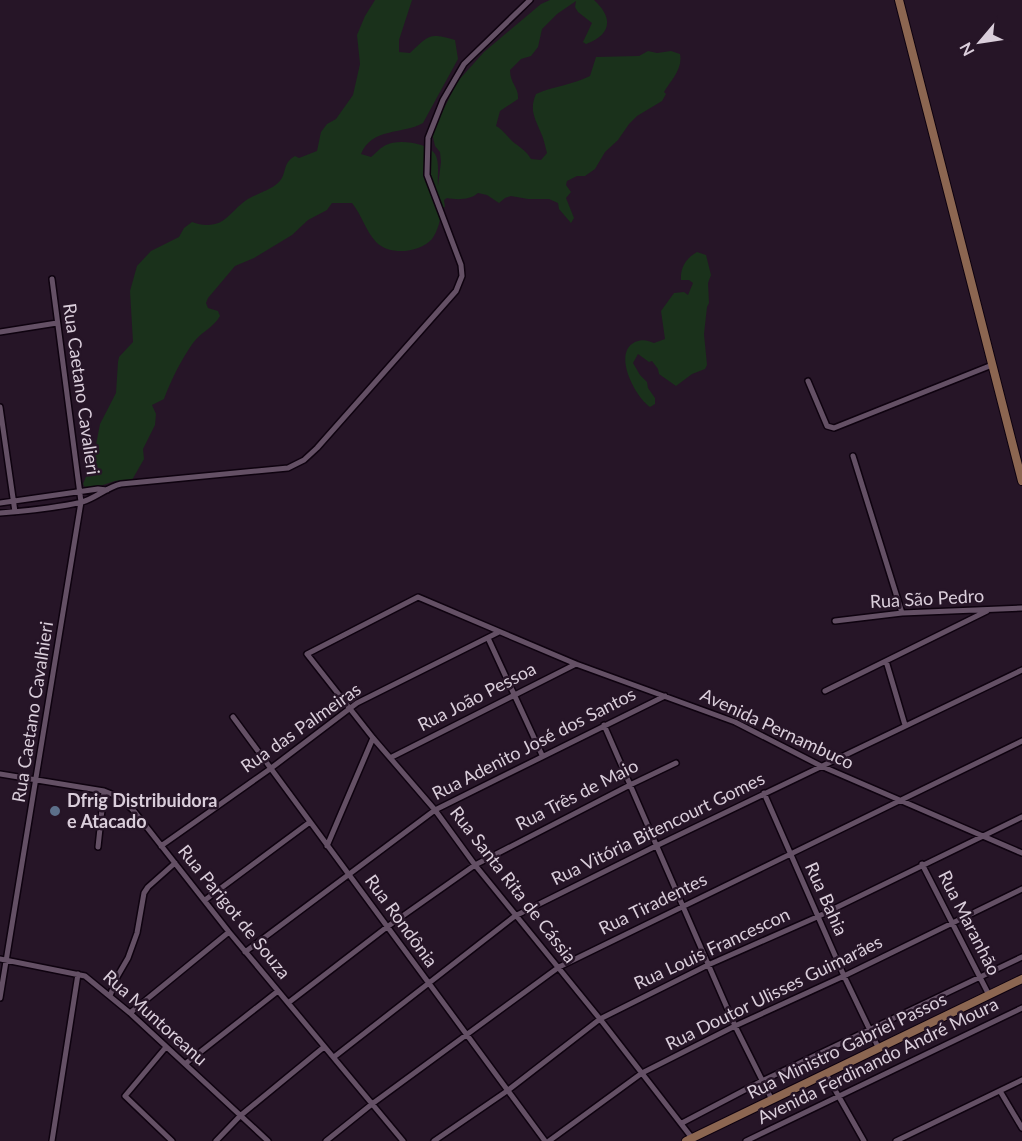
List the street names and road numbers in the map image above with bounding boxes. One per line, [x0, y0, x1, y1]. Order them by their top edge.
street label: Rua Caetano Cavalieri [59, 302, 105, 476]
street label: Rua São Pedro [869, 584, 985, 612]
street label: Rua Caetano Cavalhieri [7, 620, 57, 804]
street label: Rua João Pessoa [414, 657, 539, 735]
street label: Rua das Palmeiras [236, 677, 365, 777]
street label: Rua Adenito José dos Santos [428, 682, 639, 804]
street label: Avenida Pernambuco [697, 683, 858, 773]
street label: Rua Três de Maio [511, 754, 642, 835]
street label: Rua Vitória Bitencourt Gomes [547, 767, 768, 889]
street label: Rua Santa Rita de Cássia [446, 802, 582, 967]
street label: Rua Parigot de Souza [174, 840, 296, 983]
street label: Rua Bahia [801, 858, 853, 939]
street label: Rua Tiradentes [595, 867, 710, 939]
street label: Rua Maranhão [934, 867, 1006, 979]
street label: Rua Rondônia [361, 870, 443, 971]
street label: Rua Louis Francescon [630, 902, 793, 994]
street label: Rua Doutor Ulisses Guimarães [662, 930, 886, 1054]
street label: Rua Muntoreanu [99, 965, 212, 1070]
street label: Rua Ministro Gabriel Passos [743, 987, 950, 1103]
street label: Avenida Ferdinando André Moura [753, 992, 1002, 1128]

